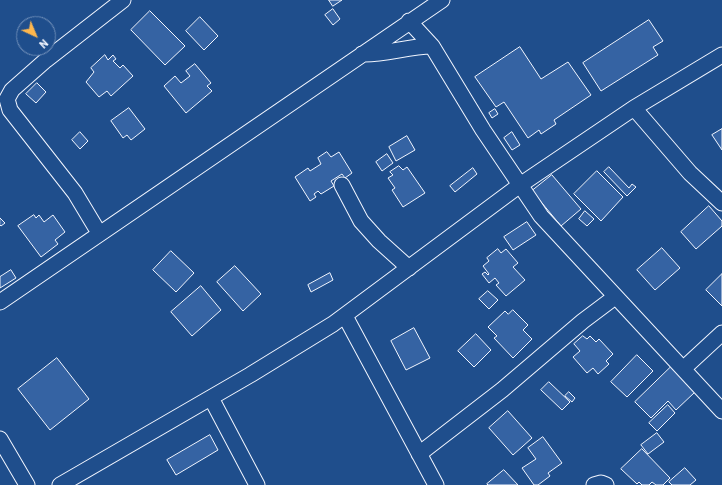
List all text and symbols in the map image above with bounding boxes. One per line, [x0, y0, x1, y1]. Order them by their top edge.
north arrow [16, 16, 56, 56]
text: N [37, 37, 51, 51]

